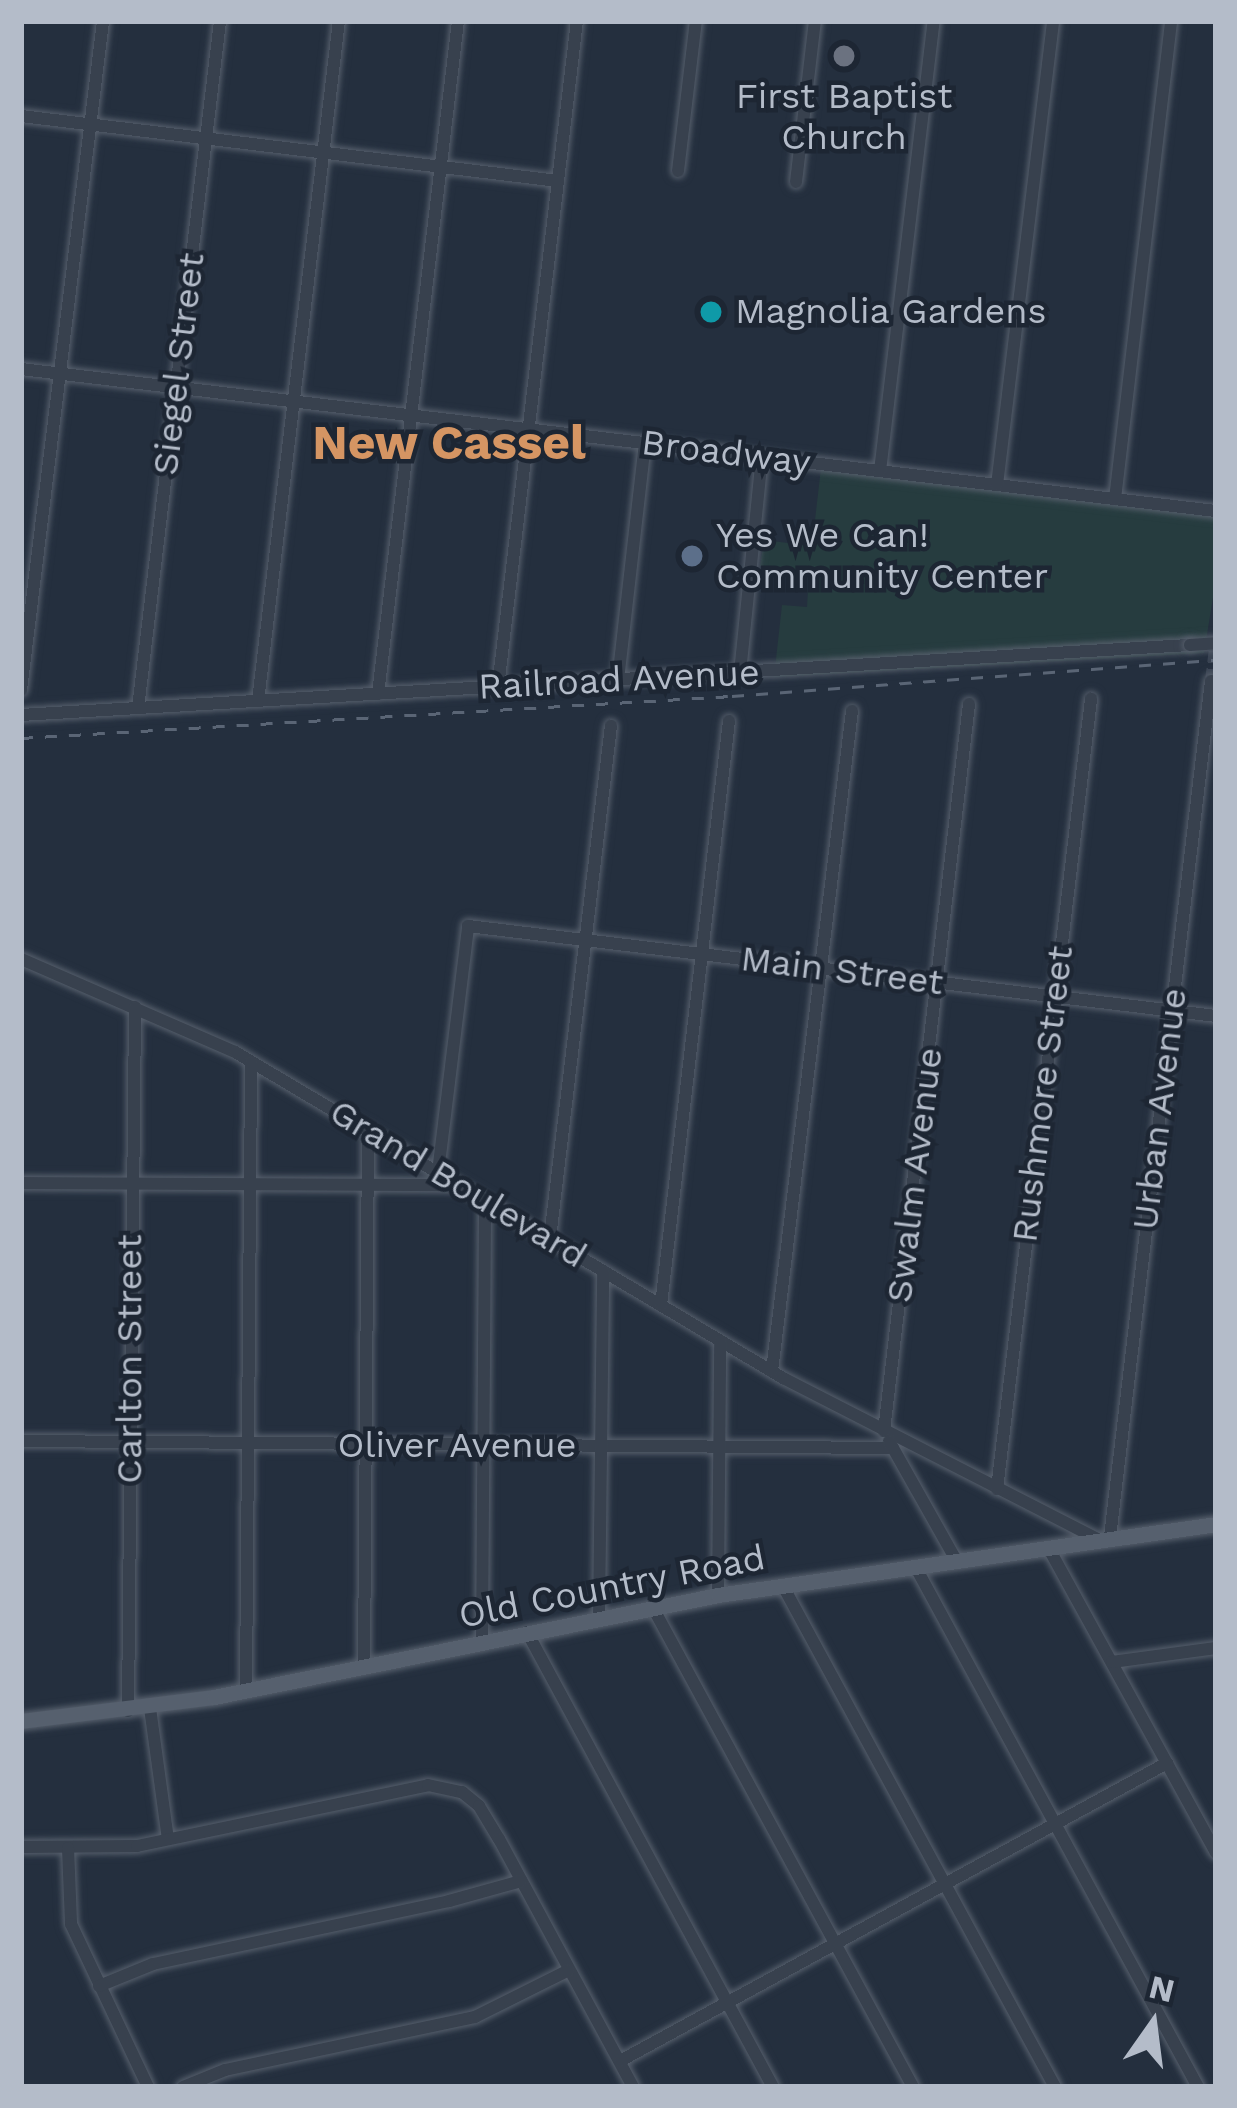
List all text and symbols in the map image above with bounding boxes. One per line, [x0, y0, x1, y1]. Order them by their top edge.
marker: First Baptist Church [831, 43, 857, 69]
place label: First Baptist Church [736, 74, 952, 159]
street label: Siegel Street [144, 250, 214, 478]
place label: Magnolia Gardens [735, 290, 1047, 334]
marker: Magnolia Gardens [698, 299, 724, 325]
district label: New Cassel [312, 414, 586, 472]
street label: Broadway [639, 421, 813, 485]
place label: Yes We Can! Community Center [716, 513, 1049, 598]
marker: Yes We Can! Community Center [679, 543, 705, 569]
street label: Railroad Avenue [476, 651, 762, 709]
street label: Main Street [738, 937, 946, 1005]
street label: Rushmore Street [1003, 943, 1083, 1245]
street label: Urban Avenue [1124, 985, 1196, 1233]
street label: Swalm Avenue [878, 1044, 952, 1306]
street label: Grand Boulevard [322, 1090, 594, 1278]
street label: Carlton Street [108, 1234, 152, 1484]
street label: Oliver Avenue [336, 1424, 578, 1468]
street label: Old Country Road [455, 1536, 769, 1638]
north arrow [1093, 1964, 1213, 2084]
text: N [1145, 1967, 1178, 2010]

